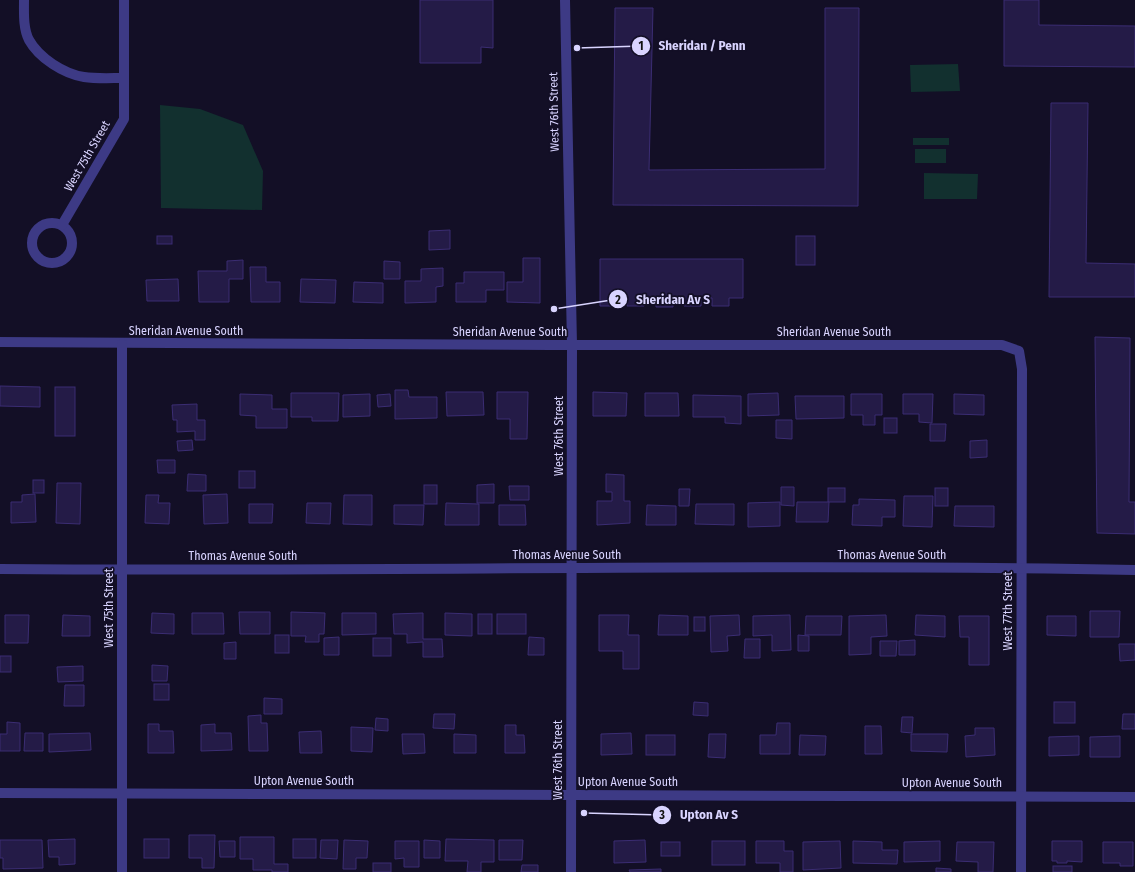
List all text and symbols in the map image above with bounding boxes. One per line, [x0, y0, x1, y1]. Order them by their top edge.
callout: Sheridan / Penn [631, 33, 754, 58]
text: Sheridan / Penn [658, 38, 746, 53]
text: 1 [638, 39, 644, 53]
street label: West 76th Street [546, 72, 562, 152]
street label: West 75th Street [61, 118, 113, 194]
callout: Sheridan Av S [608, 287, 718, 312]
text: Sheridan Av S [636, 292, 710, 307]
text: 2 [614, 293, 621, 307]
street label: Sheridan Avenue South [129, 324, 243, 338]
street label: Sheridan Avenue South [453, 325, 567, 339]
street label: Sheridan Avenue South [777, 325, 891, 339]
street label: West 76th Street [552, 396, 566, 476]
street label: Thomas Avenue South [513, 548, 621, 562]
street label: Thomas Avenue South [838, 548, 946, 562]
street label: Thomas Avenue South [189, 549, 297, 563]
street label: West 75th Street [102, 568, 116, 648]
street label: West 77th Street [1001, 571, 1015, 651]
street label: West 76th Street [551, 720, 565, 800]
street label: Upton Avenue South [254, 774, 354, 788]
street label: Upton Avenue South [578, 775, 678, 789]
street label: Upton Avenue South [902, 776, 1002, 790]
callout: Upton Av S [652, 802, 746, 827]
text: Upton Av S [680, 807, 738, 822]
text: 3 [658, 808, 665, 822]

